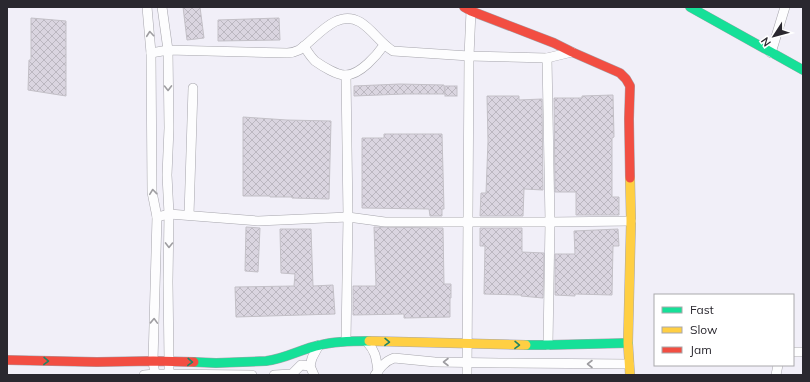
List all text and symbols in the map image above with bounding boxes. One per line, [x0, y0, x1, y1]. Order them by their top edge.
north arrow [754, 16, 794, 56]
one-way arrow [145, 31, 154, 37]
text: N [758, 34, 774, 49]
one-way arrow [164, 85, 172, 91]
one-way arrow [149, 189, 158, 195]
one-way arrow [165, 242, 173, 248]
legend [654, 294, 794, 366]
text: Fast [690, 302, 714, 317]
one-way arrow [150, 318, 158, 324]
text: Slow [690, 322, 718, 337]
one-way arrow [384, 338, 390, 346]
one-way arrow [514, 341, 520, 349]
text: Jam [690, 342, 712, 357]
one-way arrow [43, 357, 49, 365]
one-way arrow [187, 358, 193, 366]
one-way arrow [443, 358, 449, 366]
one-way arrow [587, 360, 593, 368]

